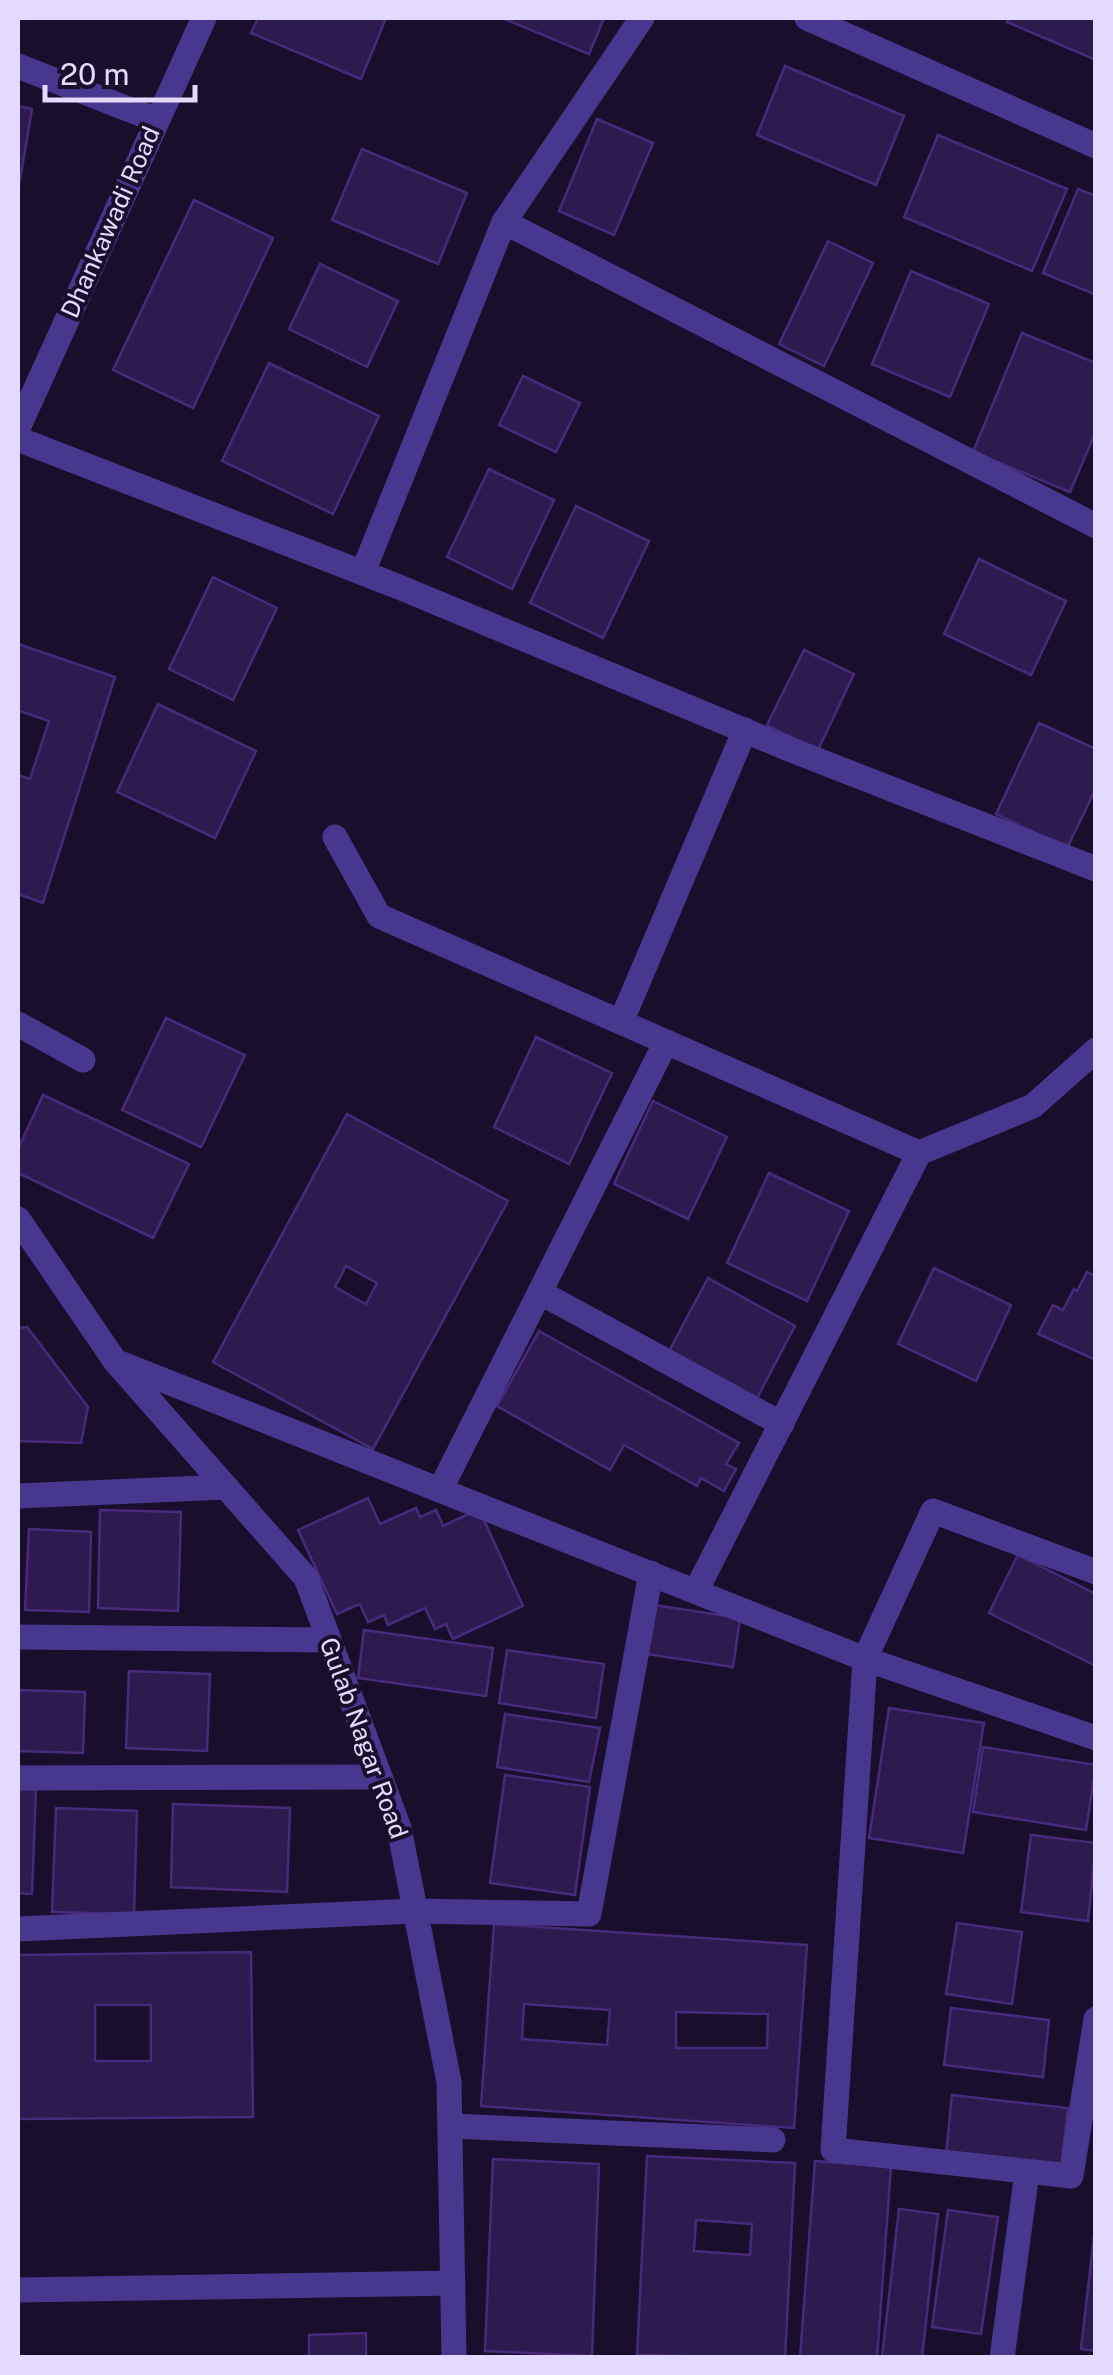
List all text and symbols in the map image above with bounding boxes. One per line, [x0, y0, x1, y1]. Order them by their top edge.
scale bar [45, 40, 195, 102]
text: 20 m [60, 56, 129, 92]
street label: Dhankawadi Road [54, 122, 166, 322]
street label: Gulab Nagar Road [314, 1633, 414, 1843]

